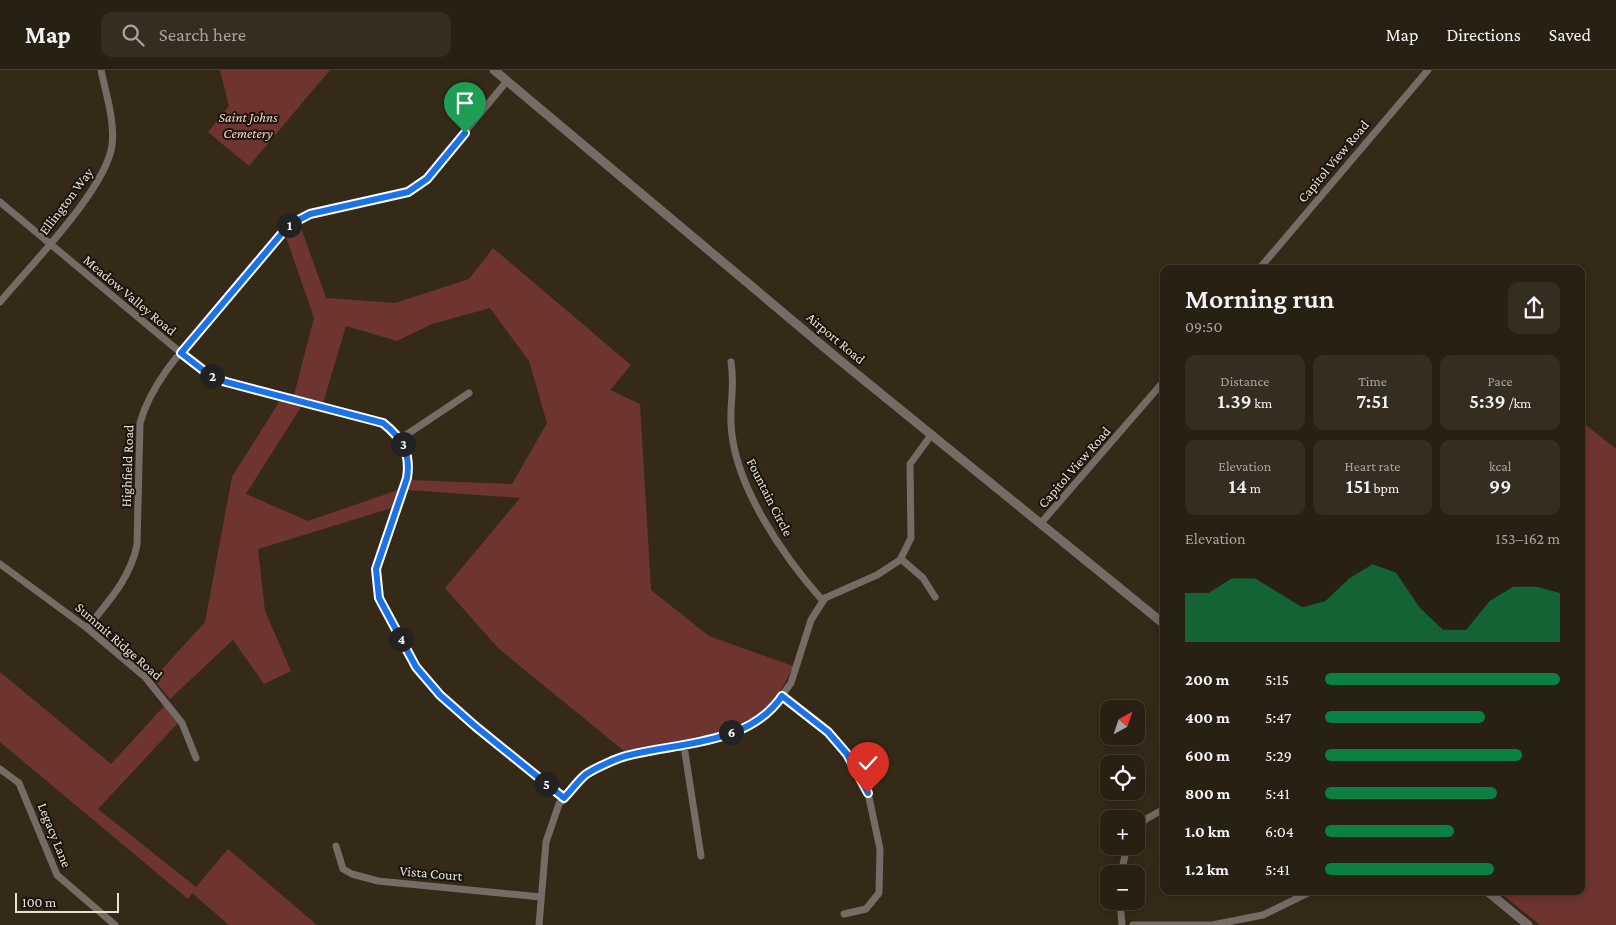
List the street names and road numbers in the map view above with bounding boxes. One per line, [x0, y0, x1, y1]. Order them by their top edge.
street label: Capitol View Road [1294, 116, 1372, 205]
street label: Ellington Way [36, 164, 97, 238]
street label: Meadow Valley Road [80, 252, 180, 339]
street label: Airport Road [803, 309, 869, 368]
street label: Capitol View Road [1034, 423, 1114, 511]
street label: Highfield Road [118, 424, 136, 508]
street label: Fountain Circle [743, 455, 797, 539]
street label: Summit Ridge Road [72, 599, 166, 684]
street label: Legacy Lane [35, 800, 75, 870]
street label: Vista Court [399, 862, 463, 884]

